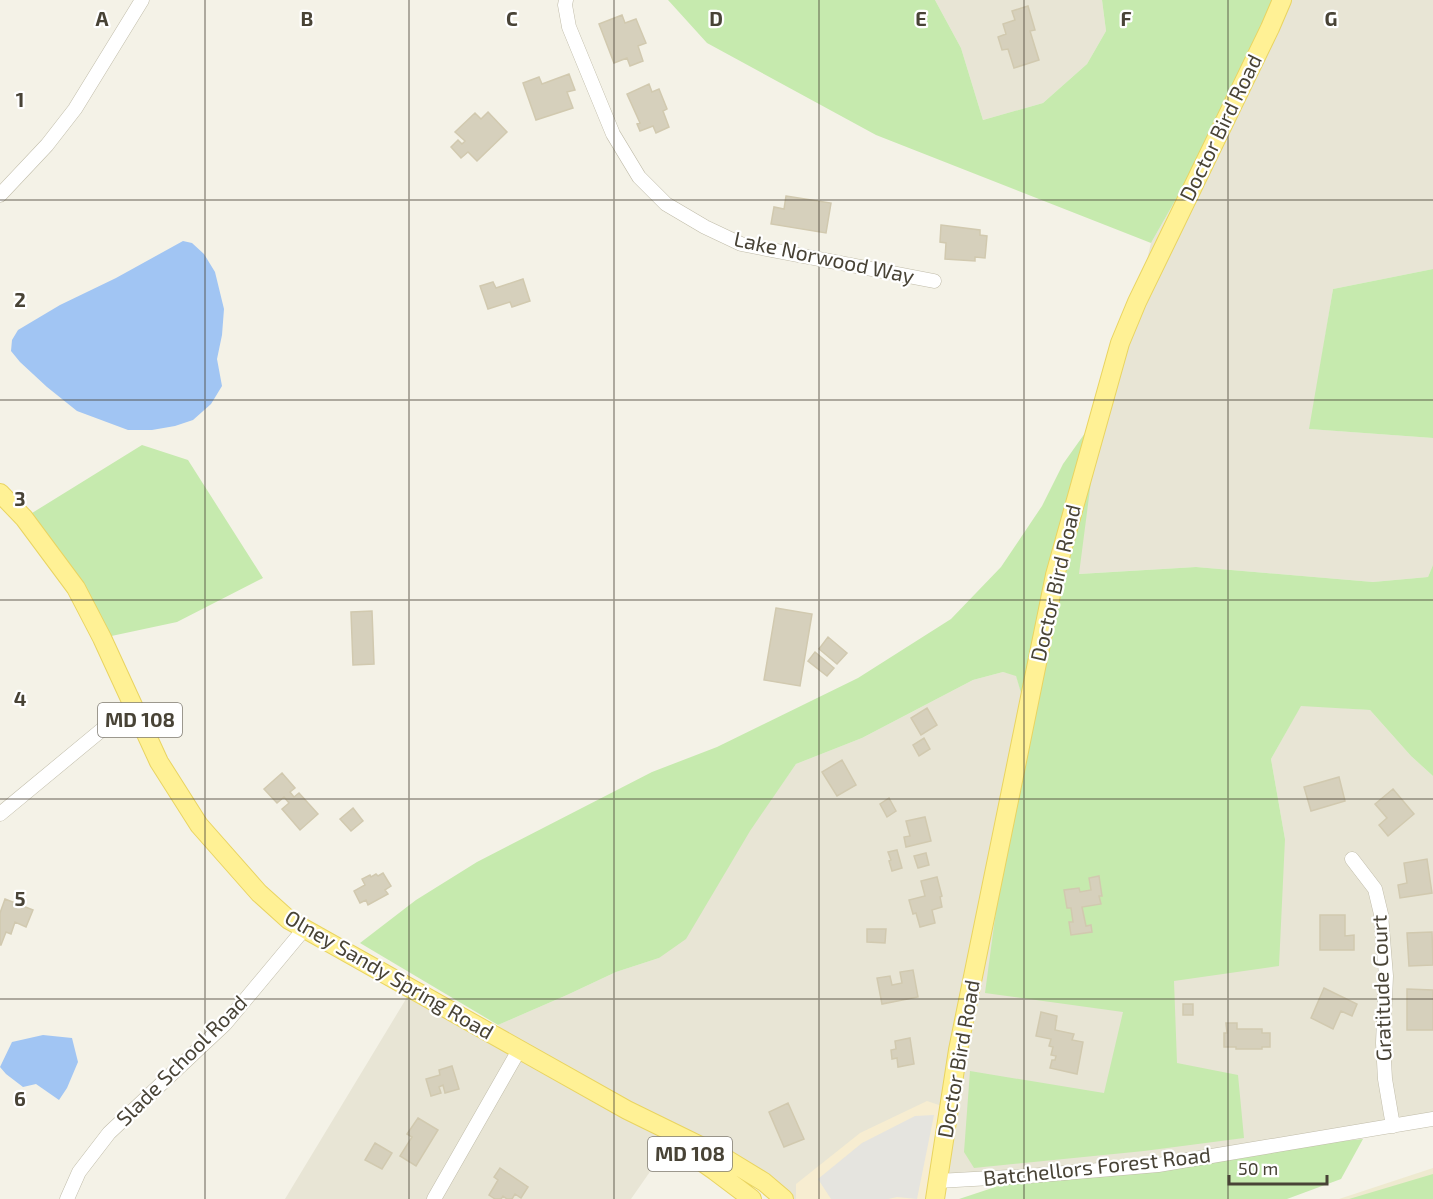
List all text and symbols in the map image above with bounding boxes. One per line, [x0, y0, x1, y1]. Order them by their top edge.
text: A [95, 6, 109, 30]
text: B [301, 6, 313, 30]
text: C [506, 6, 518, 30]
text: D [709, 6, 723, 30]
text: E [915, 6, 927, 30]
text: F [1120, 6, 1132, 30]
text: G [1325, 6, 1337, 30]
street label: Doctor Bird Road [1173, 50, 1266, 205]
text: 1 [16, 87, 24, 111]
street label: Lake Norwood Way [732, 225, 917, 288]
text: 2 [14, 287, 26, 311]
text: 3 [14, 486, 26, 510]
street label: Doctor Bird Road [1024, 502, 1085, 664]
text: 4 [14, 686, 27, 710]
road number: MD 108 [98, 703, 182, 737]
text: 5 [14, 886, 26, 910]
street label: Olney Sandy Spring Road [281, 904, 498, 1044]
street label: Gratitude Court [1365, 914, 1396, 1062]
street label: Doctor Bird Road [931, 978, 984, 1140]
street label: Slade School Road [110, 989, 251, 1130]
text: 6 [14, 1086, 26, 1110]
road number: MD 108 [648, 1137, 732, 1171]
street label: Batchellors Forest Road [982, 1141, 1212, 1190]
scale bar [1229, 1148, 1326, 1186]
text: 50 m [1238, 1157, 1278, 1179]

